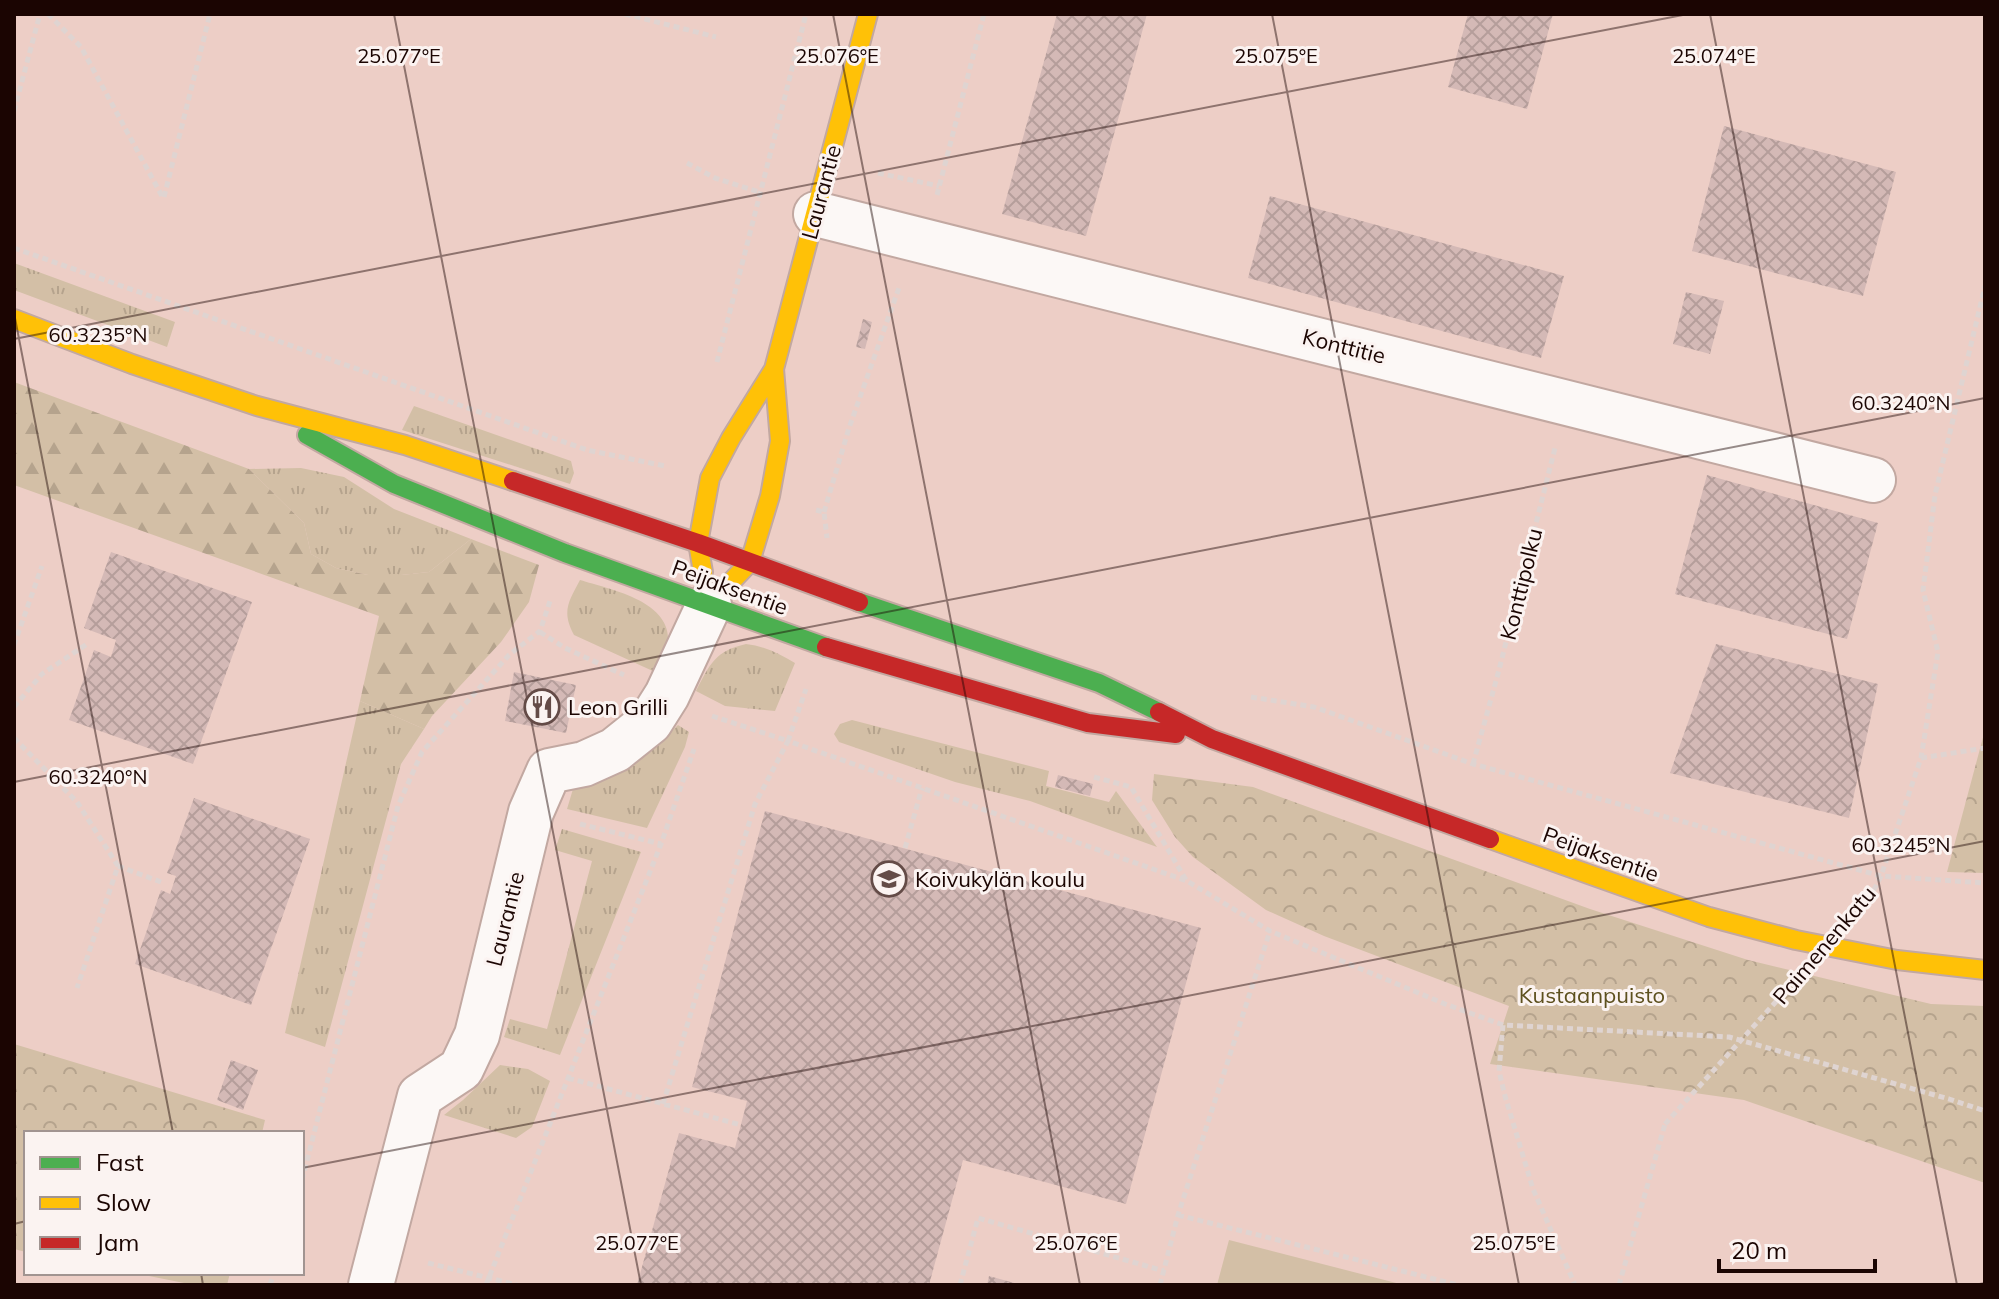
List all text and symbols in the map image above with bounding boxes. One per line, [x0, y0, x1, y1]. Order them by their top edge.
text: 25.077°E [357, 43, 441, 68]
text: 25.076°E [795, 43, 879, 68]
text: 25.075°E [1234, 43, 1318, 68]
text: 25.074°E [1672, 43, 1756, 68]
street label: Laurantie [795, 142, 847, 242]
text: 60.3235°N [49, 322, 147, 347]
street label: Konttitie [1300, 322, 1388, 370]
text: 60.3240°N [1852, 390, 1950, 415]
street label: Konttipolku [1494, 525, 1548, 643]
street label: Peijaksentie [668, 553, 792, 621]
restaurant icon: Leon Grilli [523, 688, 561, 726]
place label: Leon Grilli [568, 693, 668, 721]
text: 60.3240°N [49, 764, 147, 789]
street label: Peijaksentie [1539, 820, 1663, 888]
text: 60.3245°N [1852, 832, 1950, 857]
school or university icon: Koivukylän koulu [870, 860, 908, 898]
place label: Koivukylän koulu [915, 865, 1085, 893]
street label: Laurantie [480, 869, 530, 969]
street label: Paimenenkatu [1766, 880, 1882, 1010]
park label: Kustaanpuisto [1519, 981, 1665, 1009]
legend [24, 1131, 304, 1275]
text: Fast [96, 1147, 144, 1177]
text: Slow [96, 1187, 151, 1217]
scale bar [1719, 1223, 1875, 1273]
text: Jam [96, 1227, 139, 1257]
text: 25.077°E [595, 1230, 679, 1255]
text: 25.076°E [1034, 1230, 1118, 1255]
text: 25.075°E [1472, 1230, 1556, 1255]
text: 20 m [1731, 1235, 1787, 1265]

